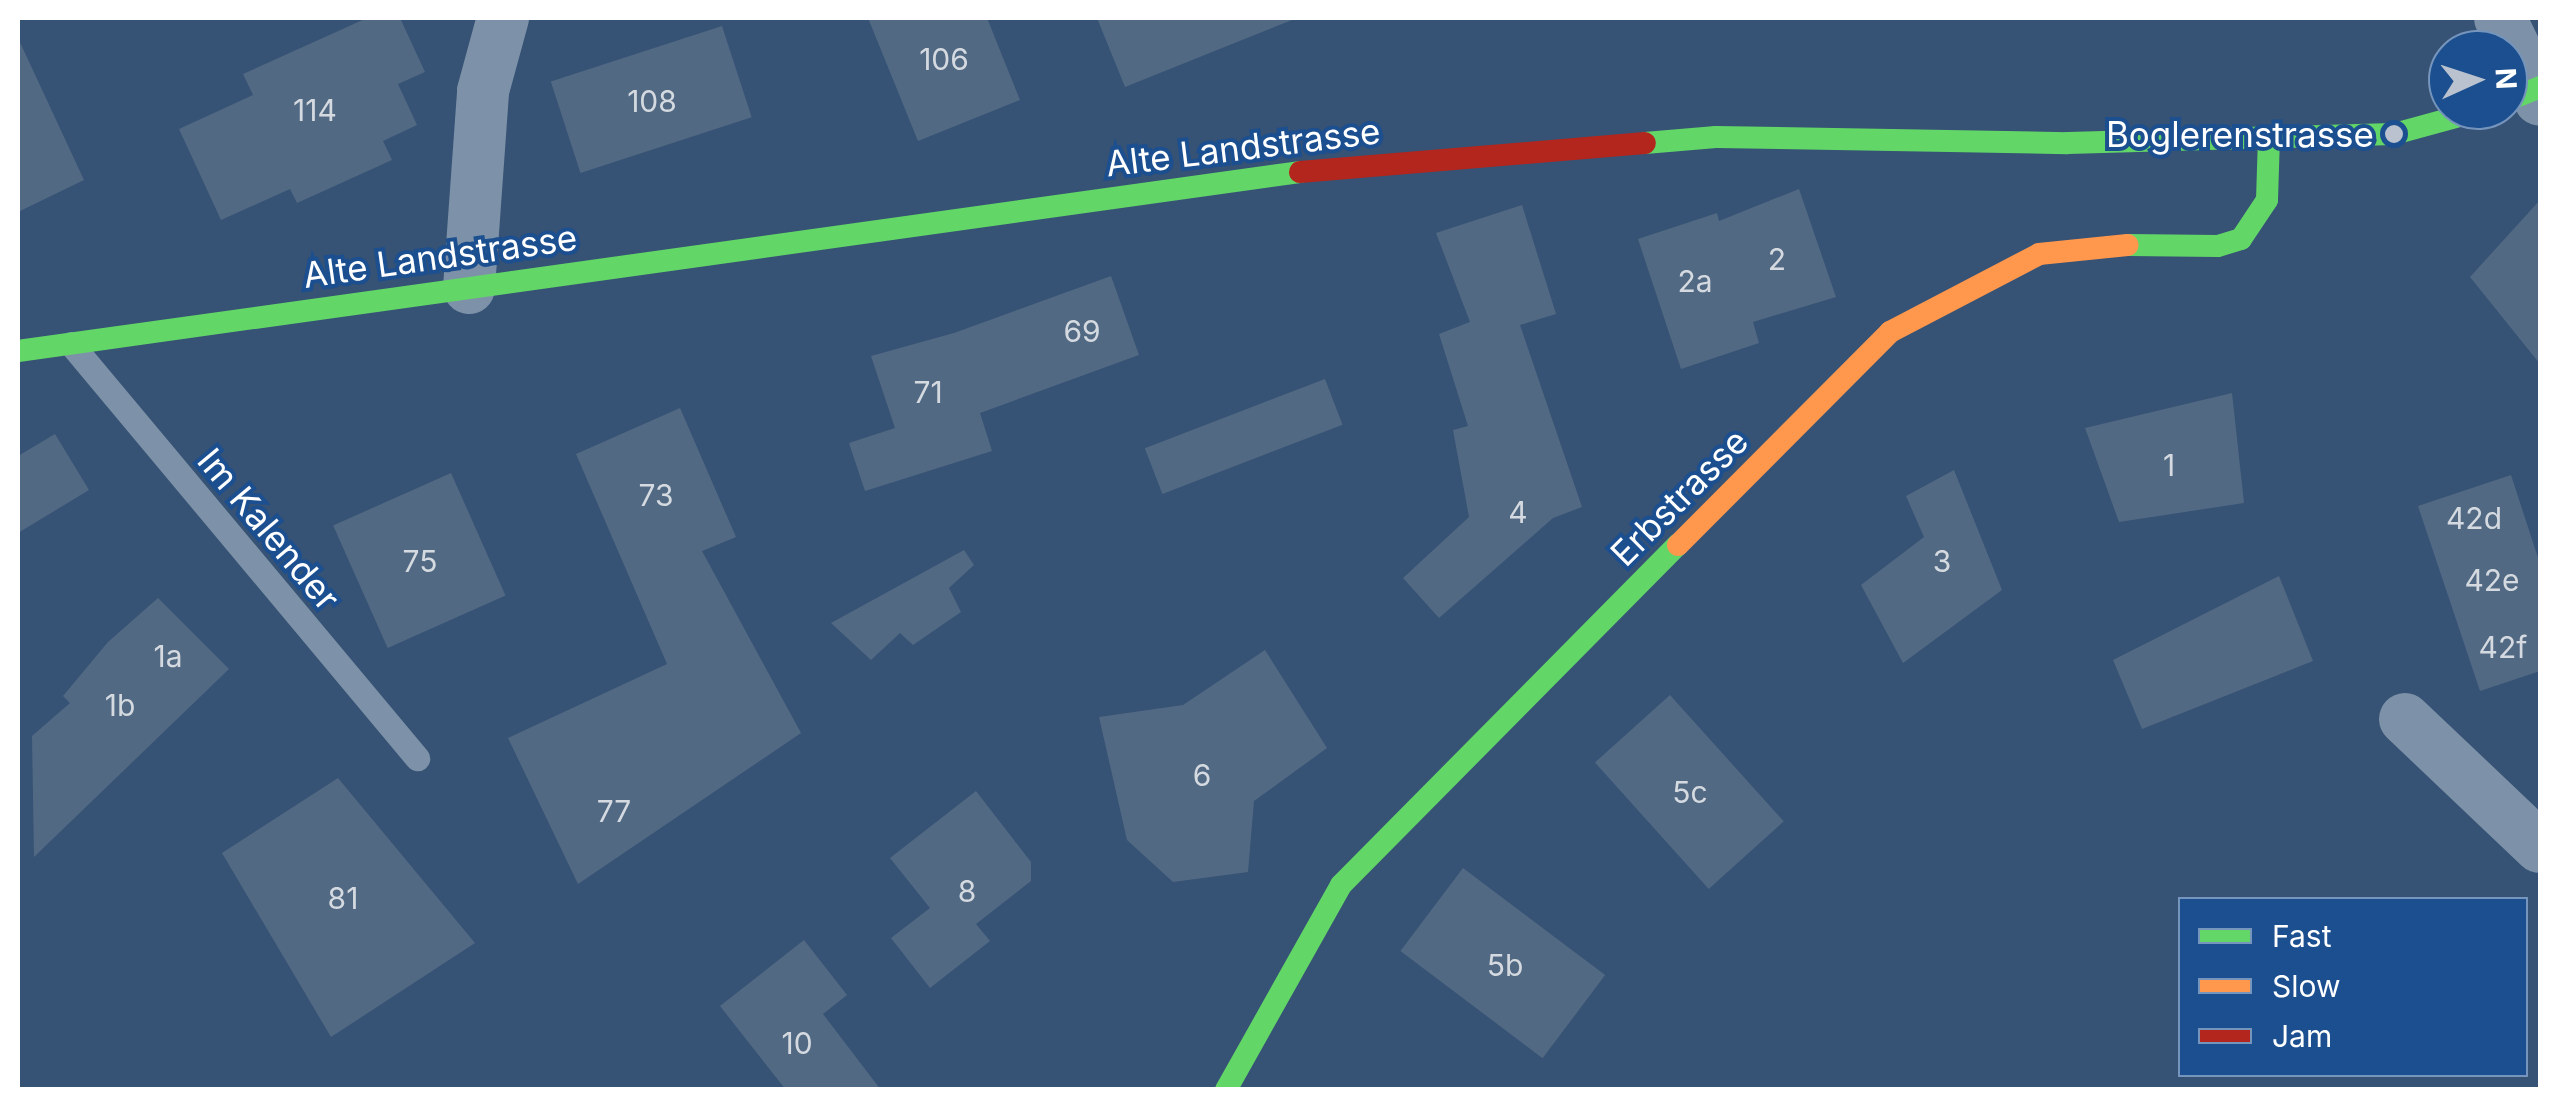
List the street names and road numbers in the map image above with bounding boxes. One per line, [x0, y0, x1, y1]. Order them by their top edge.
street label: Alte Landstrasse [1103, 109, 1383, 185]
street label: Alte Landstrasse [300, 216, 580, 296]
street label: Erbstrasse [1602, 420, 1756, 574]
street label: Im Kalender [189, 440, 349, 618]

